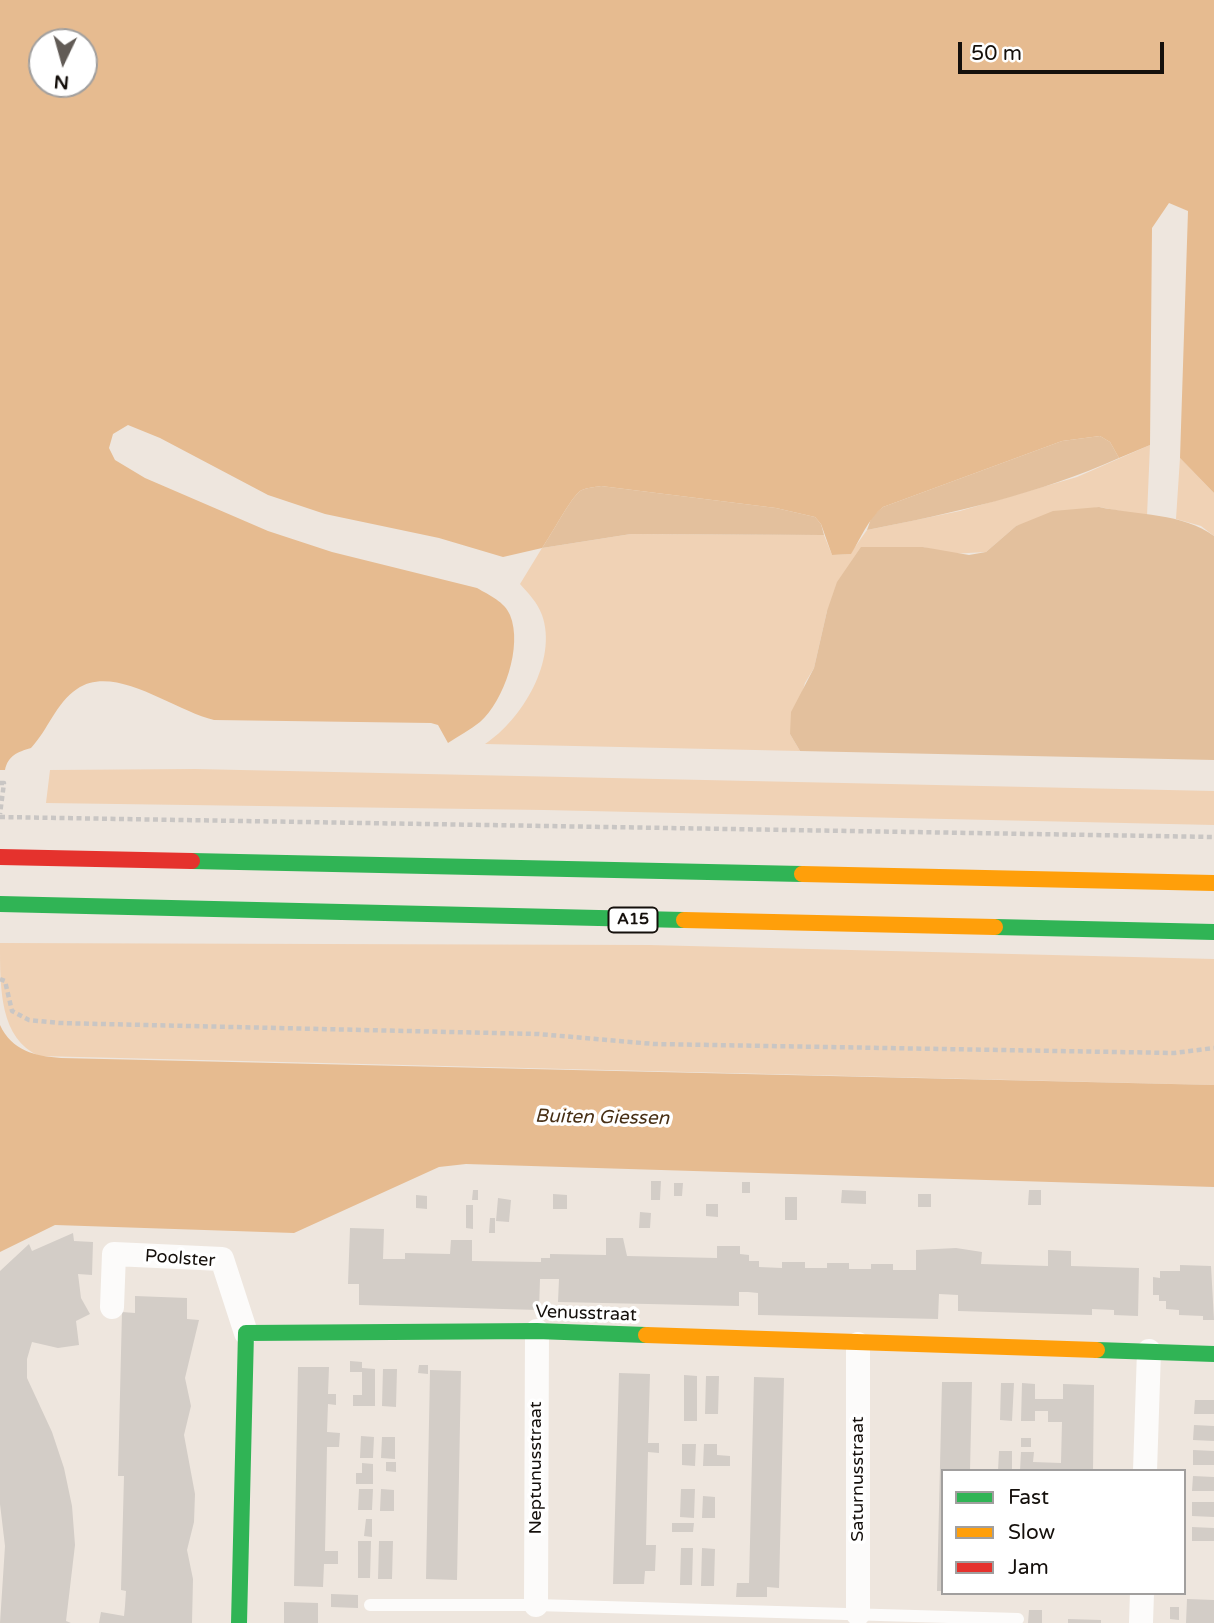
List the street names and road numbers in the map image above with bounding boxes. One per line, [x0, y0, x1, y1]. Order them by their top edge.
road number: A15 [608, 908, 658, 932]
street label: Poolster [144, 1246, 216, 1272]
street label: Venusstraat [535, 1301, 637, 1327]
street label: Neptunusstraat [525, 1401, 547, 1535]
street label: Saturnusstraat [847, 1416, 869, 1542]

